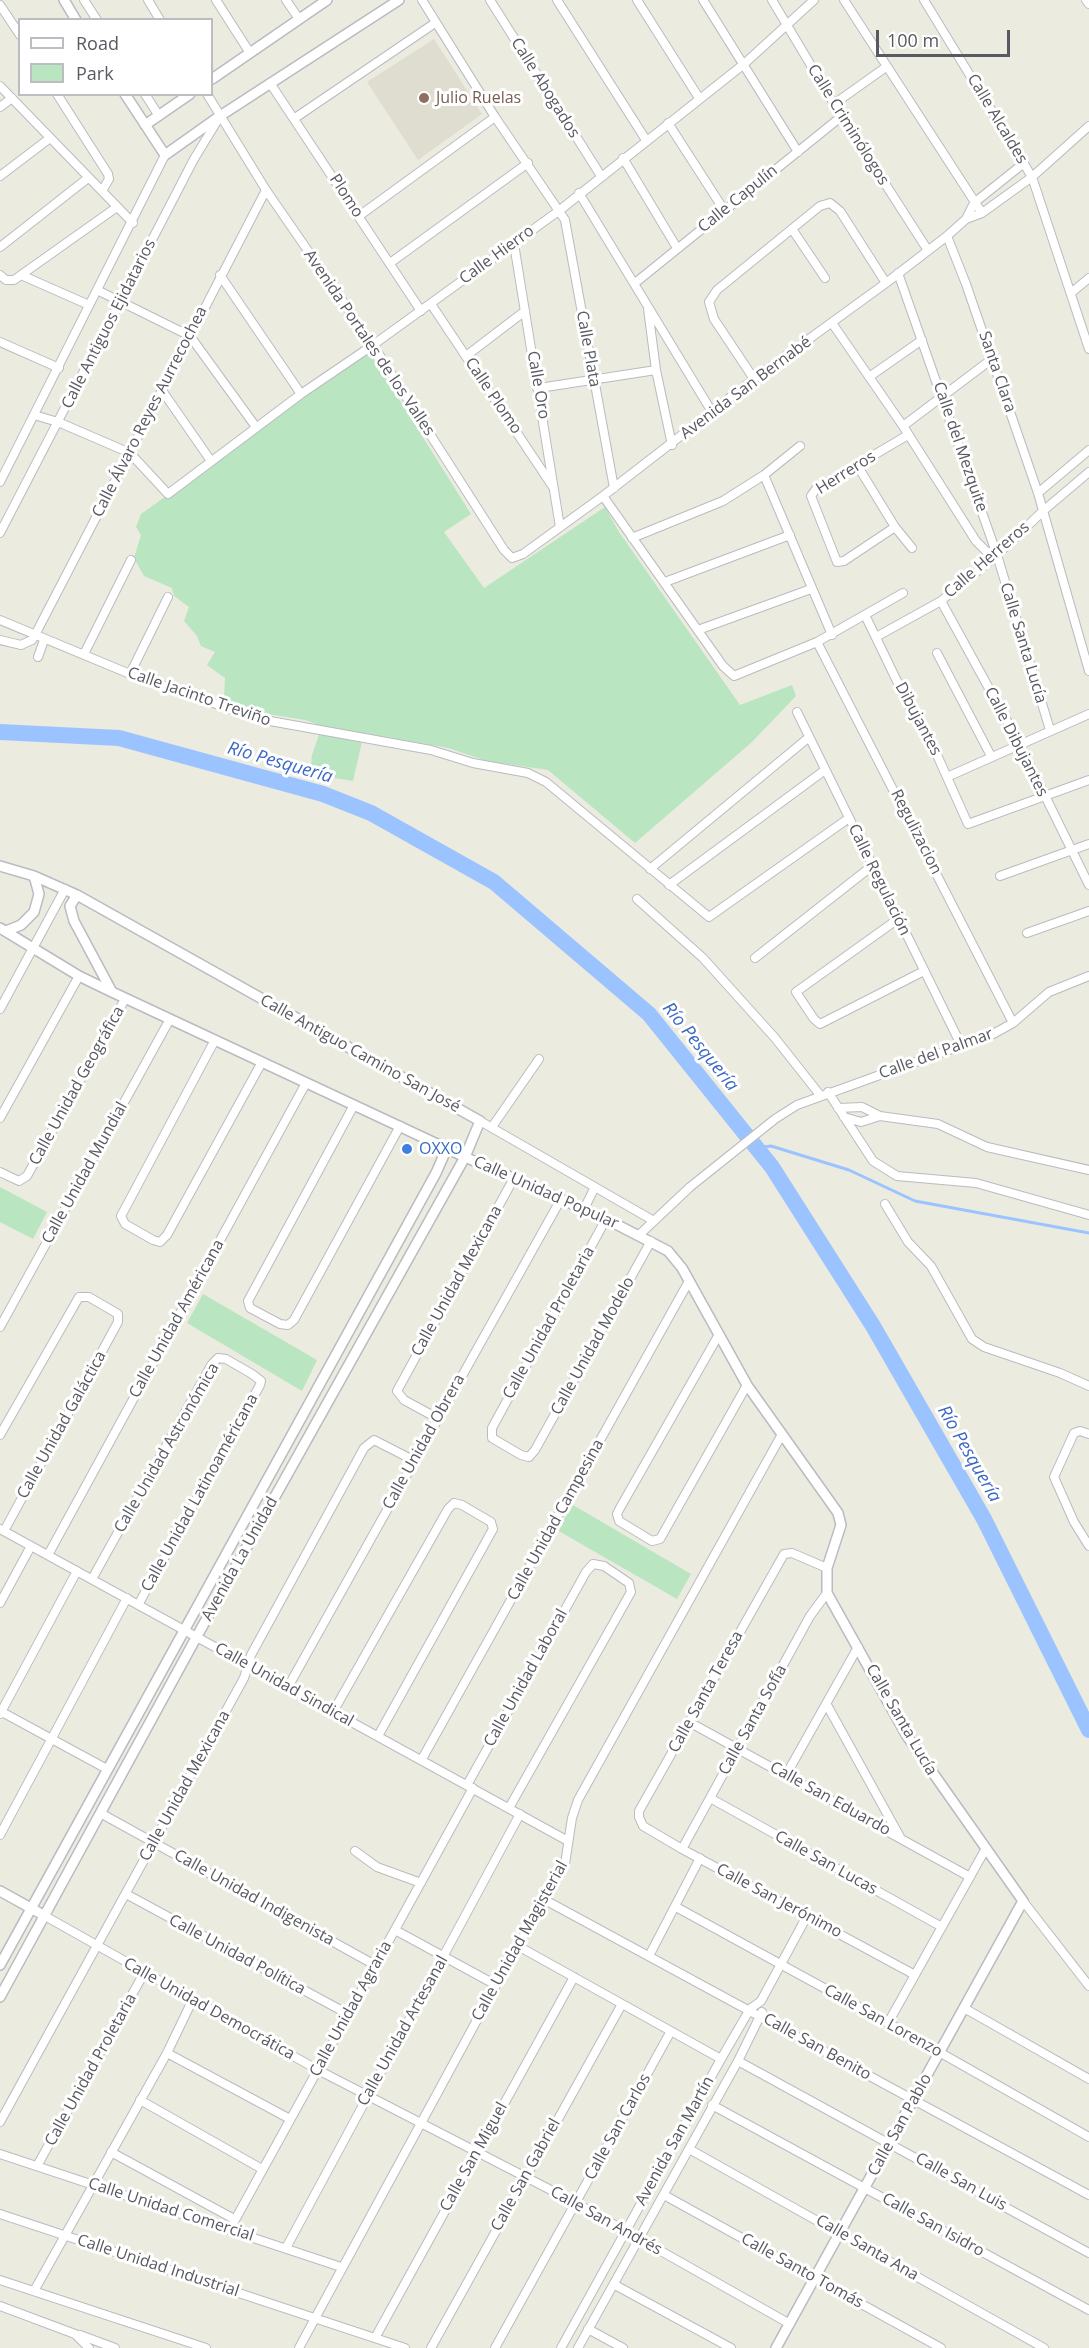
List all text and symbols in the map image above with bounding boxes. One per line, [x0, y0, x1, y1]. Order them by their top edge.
legend [18, 18, 213, 96]
scale bar [879, 18, 1012, 56]
text: 100 m [887, 28, 939, 52]
text: Road [76, 31, 119, 55]
street label: Calle Abogados [507, 34, 583, 142]
text: Park [76, 61, 114, 85]
street label: Calle Criminólogos [803, 61, 893, 189]
street label: Calle Alcaldes [963, 71, 1031, 167]
place label: Julio Ruelas [436, 88, 521, 108]
marker: Julio Ruelas [417, 91, 431, 105]
street label: Calle Capulín [694, 161, 782, 237]
street label: Plomo [325, 171, 367, 221]
street label: Calle Hierro [456, 221, 538, 289]
street label: Calle Antiguos Ejidatarios [58, 236, 160, 412]
street label: Avenida Portales de los Valles [299, 246, 439, 440]
street label: Calle Álvaro Reyes Aurrecochea [88, 303, 212, 521]
street label: Calle Plata [572, 309, 604, 389]
street label: Santa Clara [974, 329, 1020, 415]
street label: Avenida San Bernabé [677, 333, 815, 443]
street label: Calle Oro [523, 349, 553, 421]
street label: Calle Plomo [460, 354, 526, 438]
street label: Calle del Mezquite [929, 379, 991, 515]
street label: Herreros [813, 447, 879, 499]
street label: Calle Herreros [940, 518, 1034, 602]
street label: Calle Santa Lucía [996, 580, 1050, 706]
street label: Calle Jacinto Treviño [125, 663, 273, 731]
street label: Dibujantes [891, 679, 945, 759]
street label: Calle Dibujantes [980, 684, 1052, 800]
water label: Río Pesquería [225, 738, 335, 788]
street label: Regulizacion [886, 786, 946, 878]
street label: Calle Regulación [844, 821, 914, 939]
street label: Calle Antiguo Camino San José [257, 991, 463, 1117]
water label: Río Pesquería [658, 998, 742, 1096]
street label: Calle Unidad Geográfica [25, 1003, 129, 1169]
street label: Calle del Palmar [876, 1024, 996, 1084]
street label: Calle Unidad Mundial [38, 1099, 132, 1247]
place label: OXXO [419, 1139, 462, 1159]
marker: OXXO [400, 1142, 414, 1156]
street label: Calle Unidad Popular [471, 1152, 621, 1234]
street label: Calle Unidad Mexicana [408, 1202, 506, 1360]
street label: Calle Unidad Américana [125, 1236, 229, 1402]
street label: Calle Unidad Proletaria [499, 1243, 599, 1403]
street label: Calle Unidad Modelo [547, 1274, 639, 1418]
street label: Calle Unidad Galáctica [13, 1348, 111, 1502]
street label: Calle Unidad Astronómica [110, 1360, 224, 1536]
street label: Calle Unidad Obrera [379, 1371, 469, 1513]
street label: Calle Unidad Latinoaméricana [137, 1391, 263, 1595]
water label: Río Pesquería [933, 1402, 1005, 1506]
street label: Calle Unidad Campesina [504, 1436, 608, 1604]
street label: Avenida La Unidad [198, 1493, 282, 1625]
street label: Calle Unidad Laboral [480, 1606, 572, 1750]
street label: Calle Santa Teresa [665, 1628, 747, 1756]
street label: Calle Unidad Sindical [211, 1639, 357, 1731]
street label: Calle Santa Lucía [861, 1661, 941, 1779]
street label: Calle Santa Sofía [715, 1662, 791, 1778]
street label: Calle Unidad Mexicana [136, 1707, 234, 1865]
street label: Calle San Eduardo [766, 1758, 894, 1840]
street label: Calle San Lucas [771, 1827, 881, 1899]
street label: Calle Unidad Indigenista [171, 1846, 337, 1950]
street label: Calle Unidad Magisterial [468, 1858, 572, 2024]
street label: Calle San Jerónimo [713, 1860, 845, 1942]
street label: Calle Unidad Política [165, 1911, 309, 1999]
street label: Calle Unidad Agraria [306, 1938, 396, 2080]
street label: Calle Unidad Artesanal [354, 1952, 452, 2110]
street label: Calle Unidad Democrática [120, 1954, 298, 2064]
street label: Calle San Lorenzo [821, 1981, 945, 2061]
street label: Calle Unidad Proletaria [41, 1990, 141, 2150]
street label: Calle San Benito [760, 2009, 874, 2085]
street label: Calle San Carlos [581, 2070, 655, 2184]
street label: Calle San Pablo [864, 2071, 936, 2179]
street label: Avenida San Martín [632, 2073, 718, 2209]
street label: Calle San Miguel [436, 2099, 512, 2215]
street label: Calle San Gabriel [487, 2115, 565, 2235]
street label: Calle San Luis [912, 2149, 1010, 2215]
street label: Calle Unidad Comercial [86, 2174, 256, 2246]
street label: Calle San Andrés [547, 2182, 665, 2260]
street label: Calle San Isidro [879, 2189, 987, 2261]
street label: Calle Santa Ana [812, 2211, 922, 2285]
street label: Calle Santo Tomás [737, 2229, 867, 2313]
street label: Calle Unidad Industrial [75, 2231, 241, 2301]

